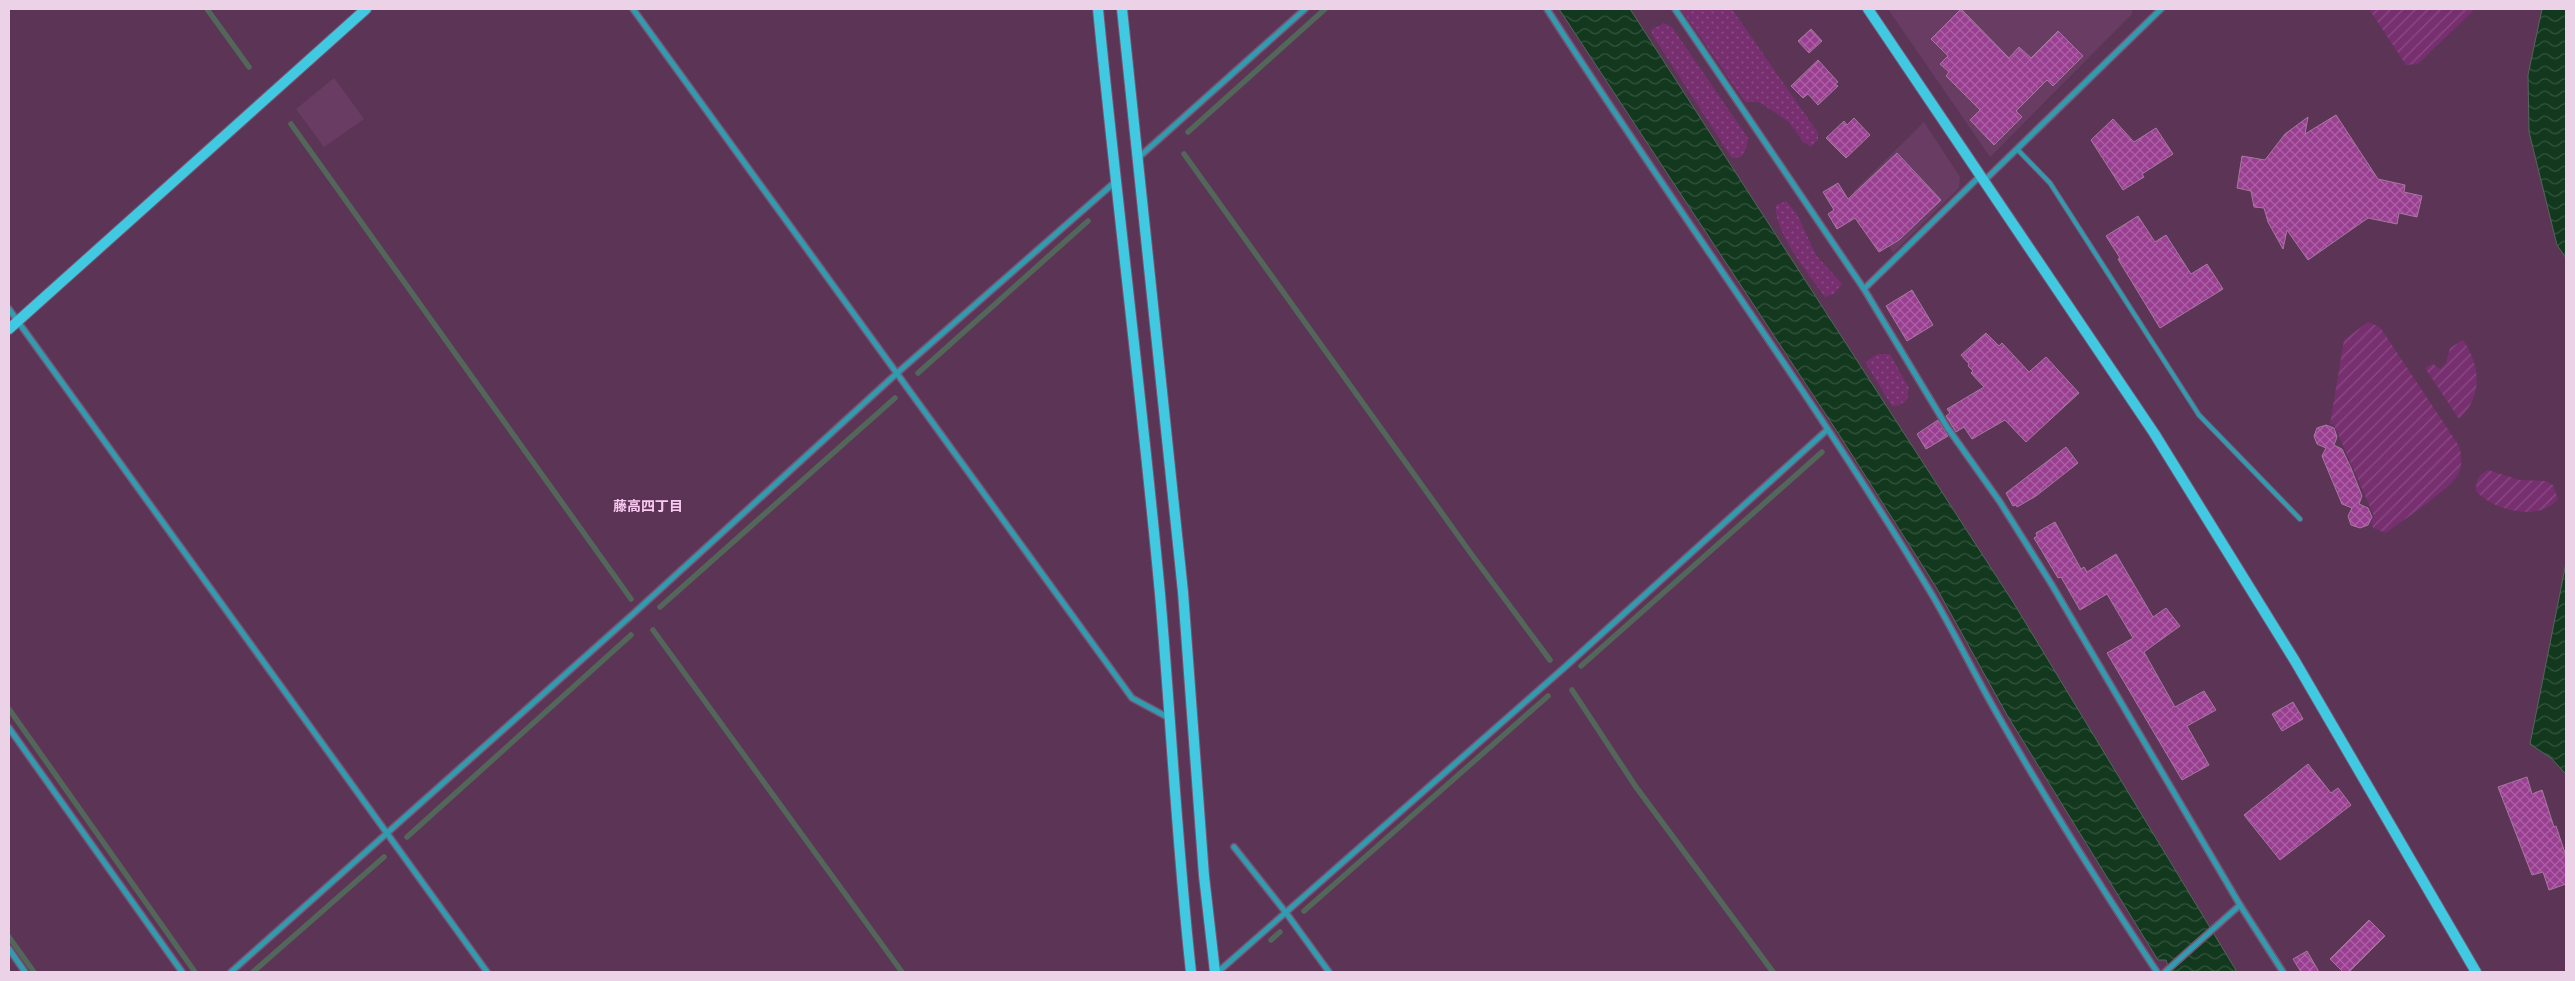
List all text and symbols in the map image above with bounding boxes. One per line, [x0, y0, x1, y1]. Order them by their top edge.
district label: 藤高四丁目 [613, 498, 683, 514]

